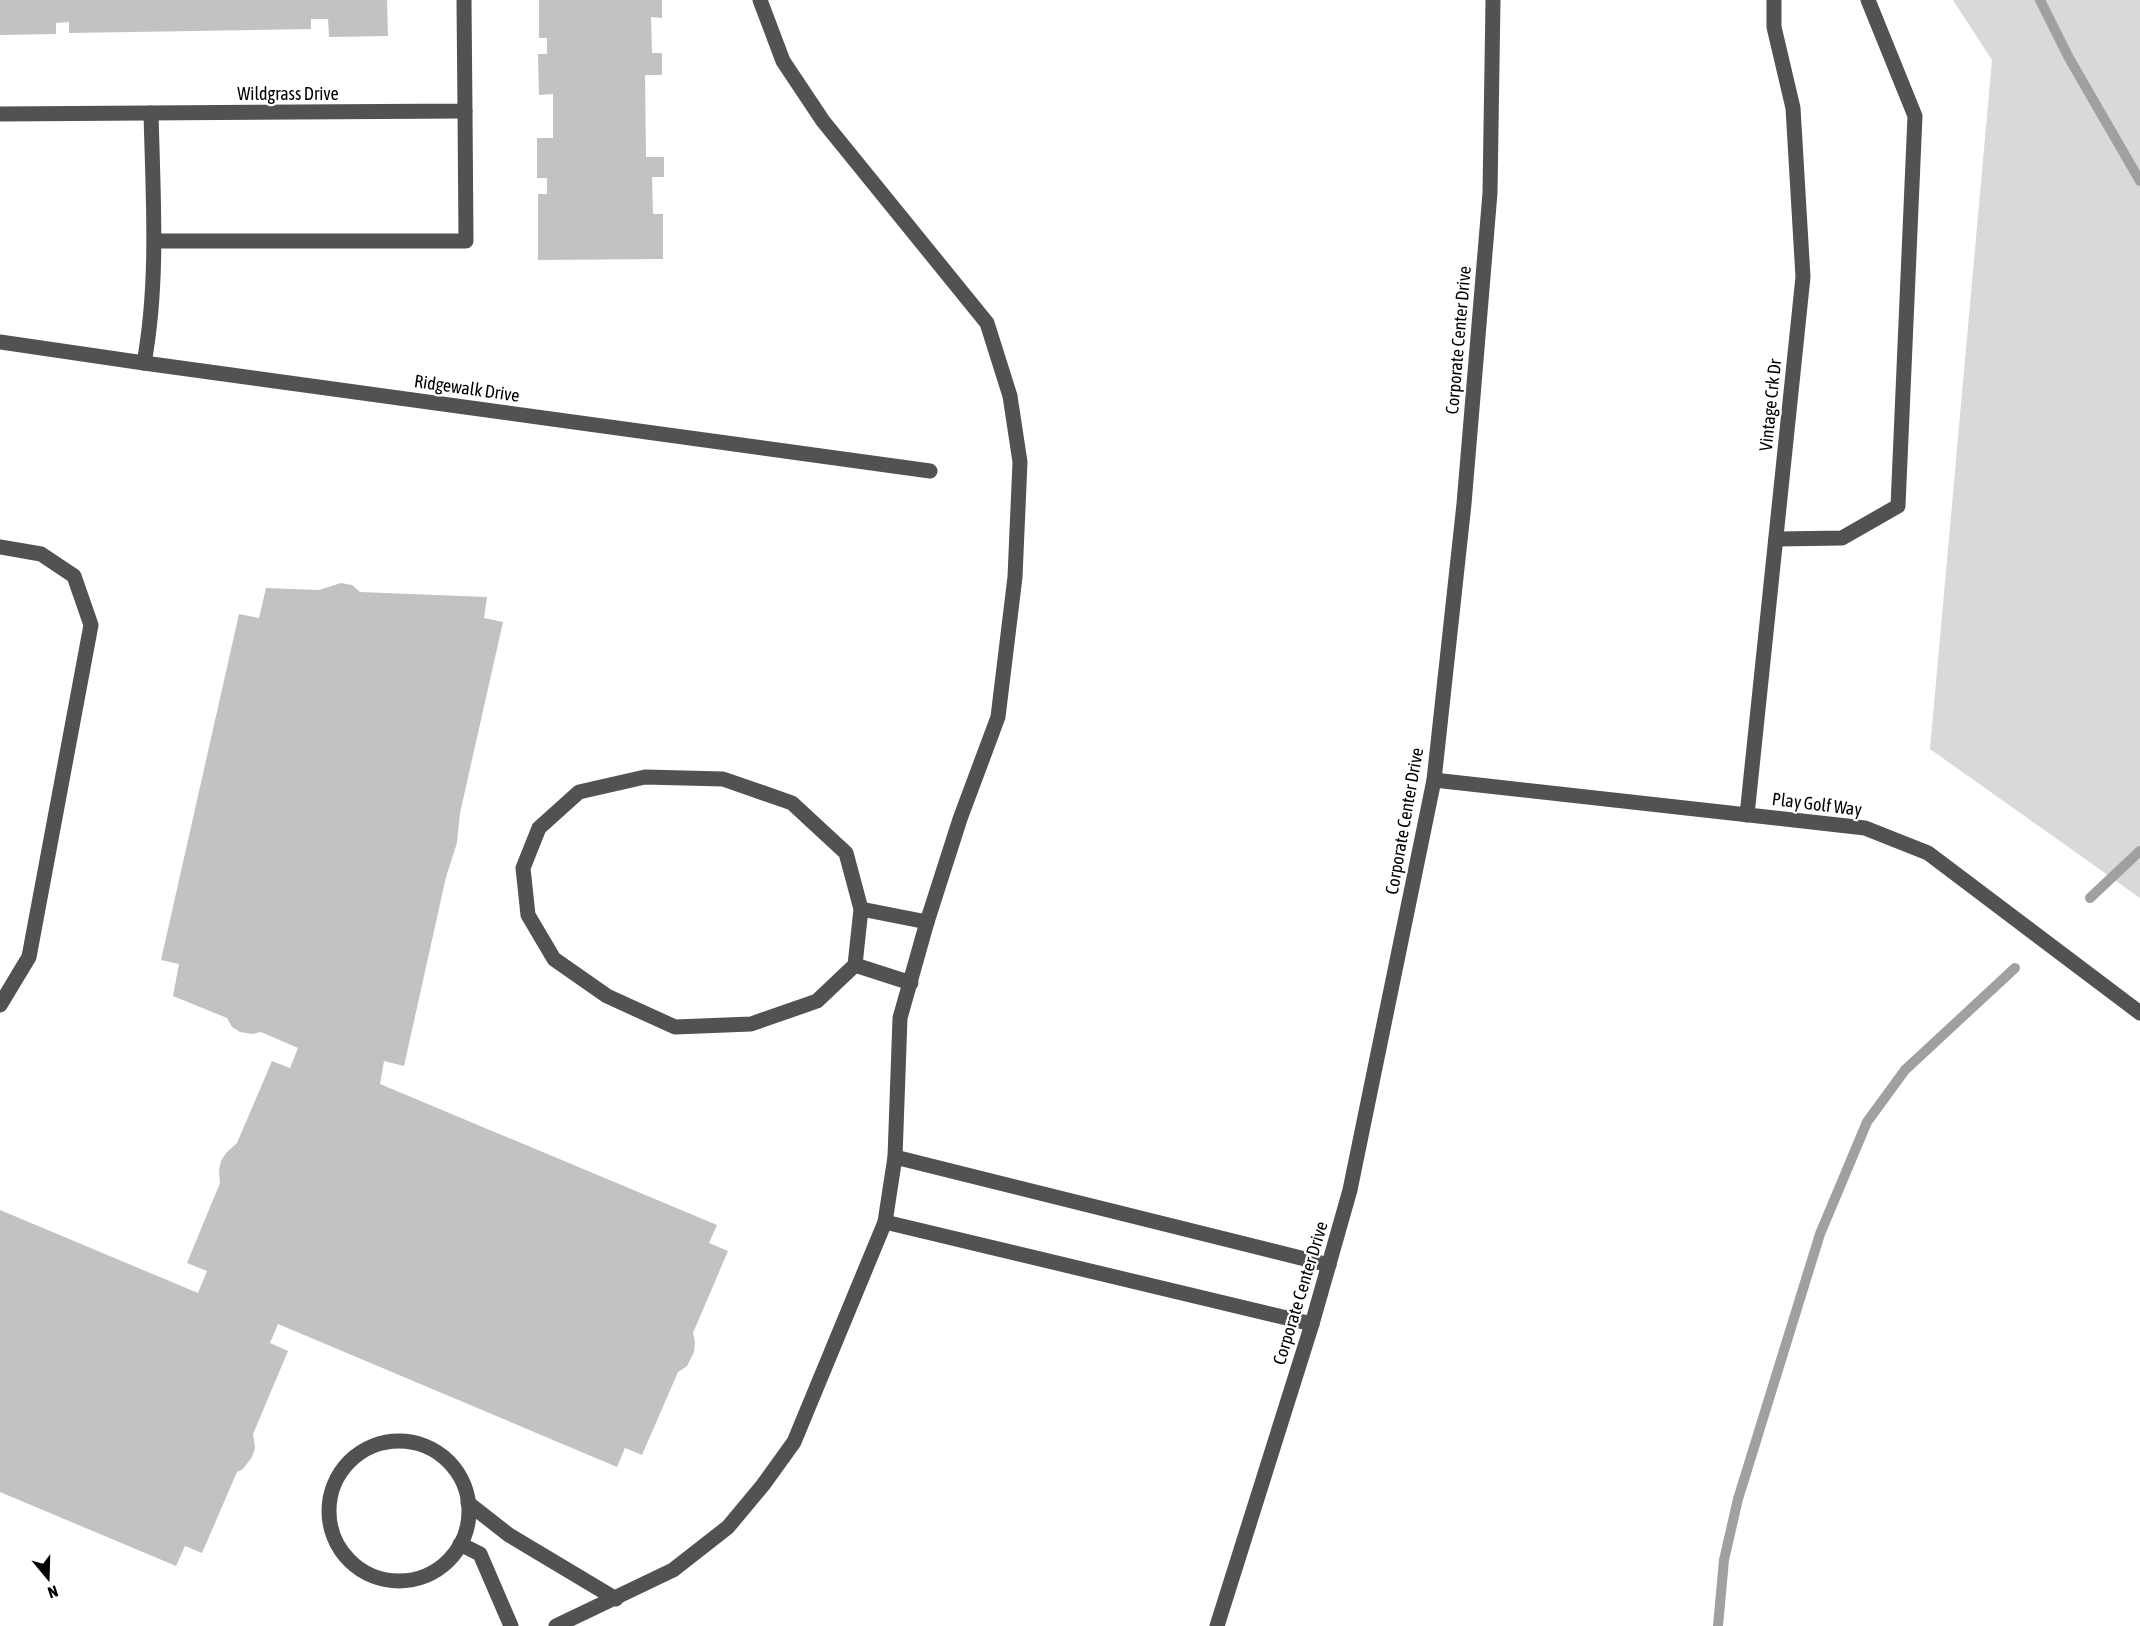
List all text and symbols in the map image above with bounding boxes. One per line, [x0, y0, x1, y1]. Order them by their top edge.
street label: Wildgrass Drive [237, 83, 339, 104]
street label: Corporate Center Drive [1441, 265, 1475, 415]
street label: Vintage Crk Dr [1755, 357, 1785, 452]
street label: Ridgewalk Drive [413, 370, 521, 406]
street label: Corporate Center Drive [1381, 746, 1427, 896]
street label: Play Golf Way [1771, 788, 1863, 820]
street label: Corporate Center Drive [1268, 1219, 1332, 1367]
north arrow [18, 1548, 78, 1608]
text: N [45, 1582, 60, 1602]

